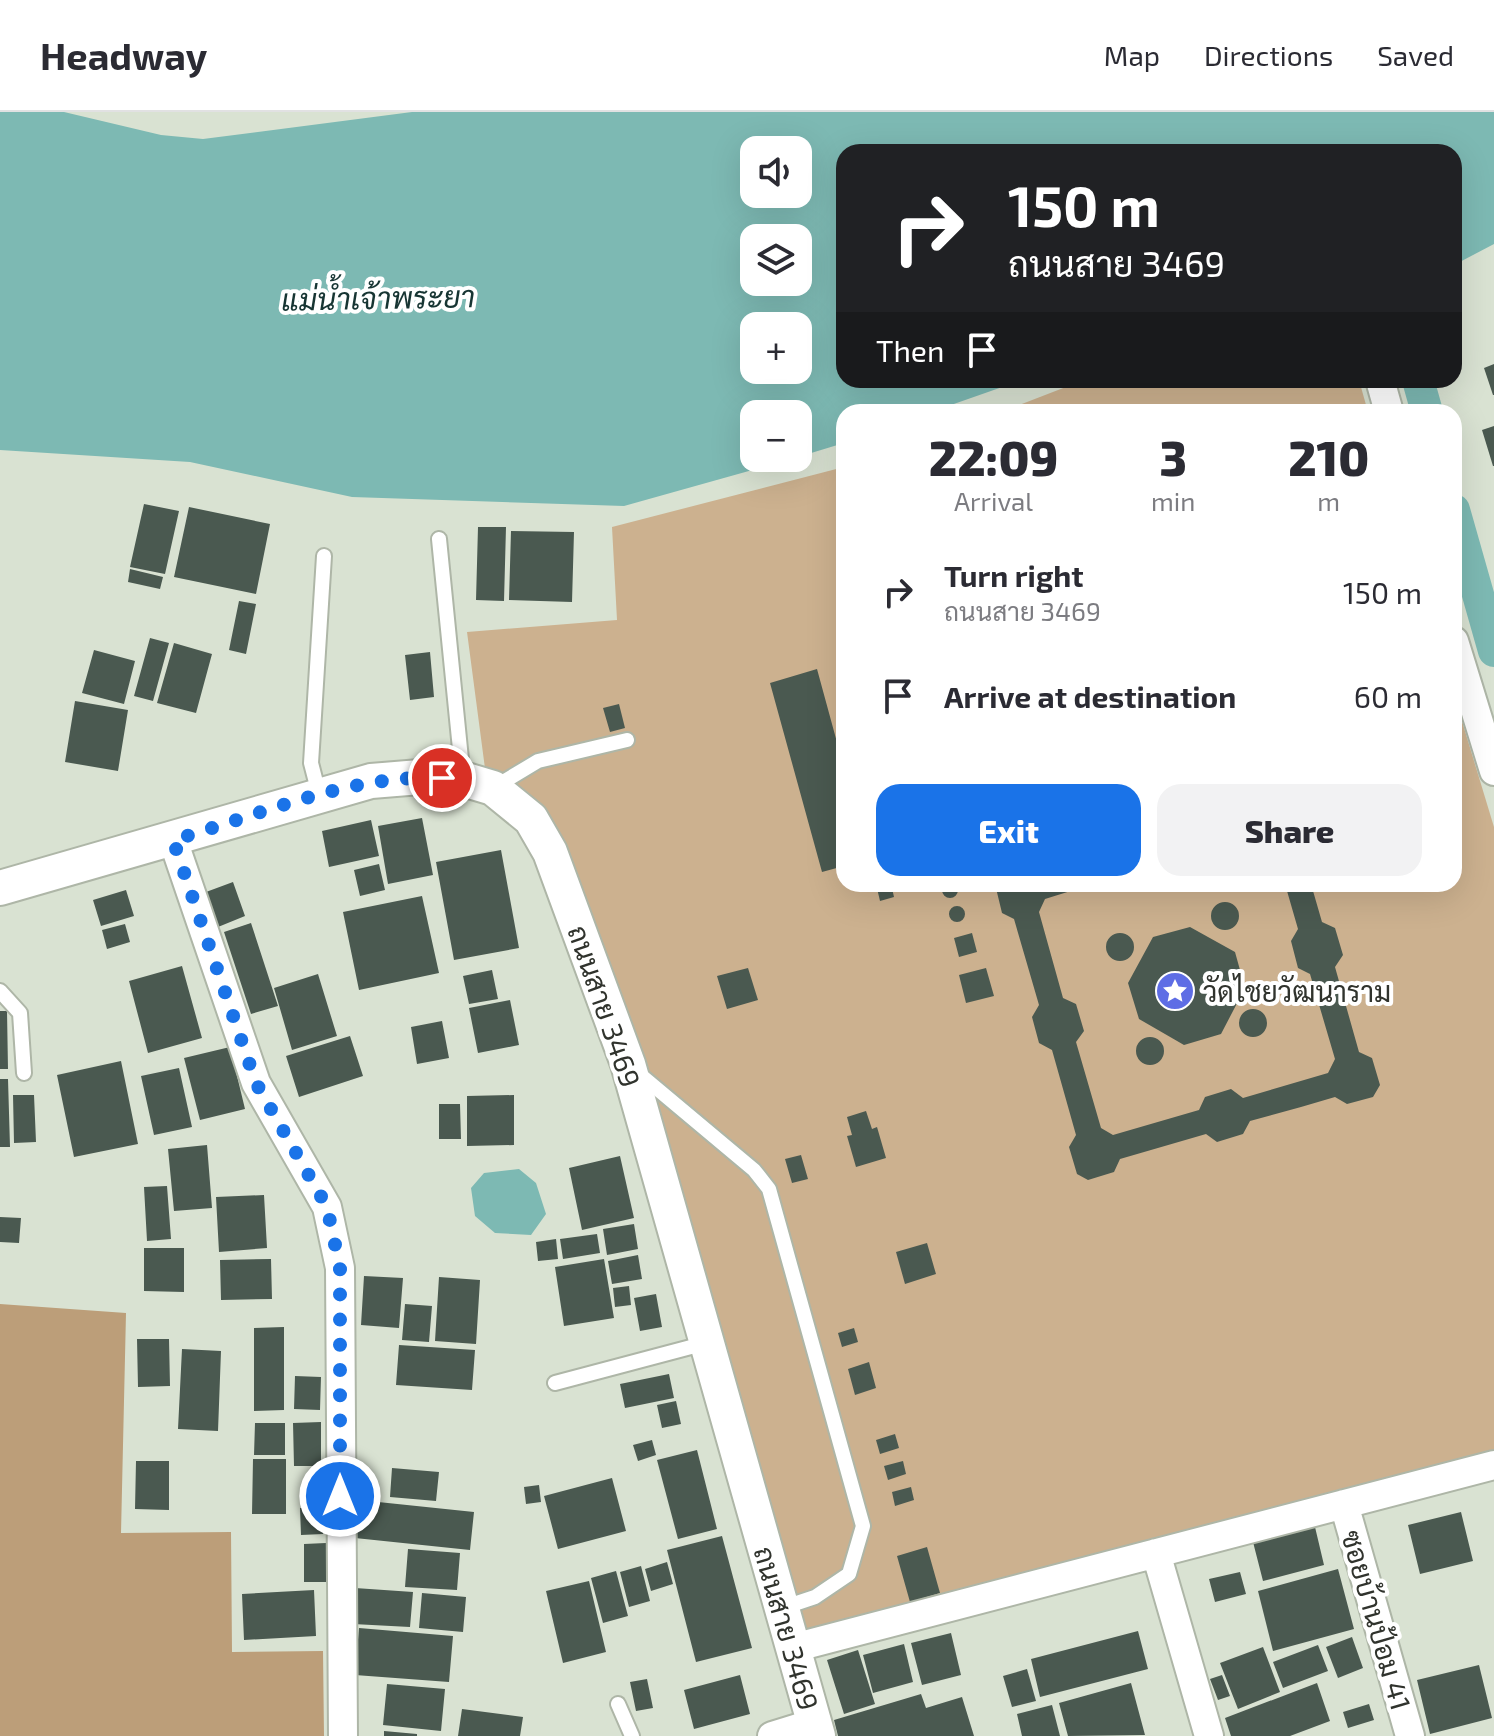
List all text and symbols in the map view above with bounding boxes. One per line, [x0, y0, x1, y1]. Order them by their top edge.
text: Headway [40, 32, 207, 78]
text: Map [1104, 38, 1160, 72]
text: Directions [1204, 38, 1333, 72]
text: Saved [1377, 38, 1454, 72]
map controls [740, 136, 812, 472]
button: sound [740, 136, 812, 208]
text: 150 m [1008, 171, 1160, 238]
icon: right [876, 176, 980, 280]
button: layers [740, 224, 812, 296]
text: ถนนสาย 3469 [1008, 241, 1225, 284]
water label: แม่น้ำเจ้าพระยา [281, 270, 475, 317]
button: + [740, 312, 812, 384]
icon: arrive [960, 328, 1004, 372]
text: Then [876, 332, 944, 368]
button: − [740, 400, 812, 472]
text: 22:09 [929, 428, 1058, 486]
text: 3 [1159, 428, 1187, 486]
text: 210 [1288, 428, 1369, 486]
text: Arrival [954, 485, 1033, 516]
text: min [1151, 485, 1195, 516]
text: m [1317, 485, 1340, 516]
text: Turn right [944, 557, 1084, 593]
icon: right [876, 570, 920, 614]
text: 150 m [1343, 574, 1422, 610]
text: ถนนสาย 3469 [944, 595, 1101, 626]
icon: arrive [876, 674, 920, 718]
text: Arrive at destination [944, 678, 1236, 714]
text: 60 m [1354, 678, 1422, 714]
pin [408, 744, 476, 812]
icon: arrive [420, 756, 464, 800]
button: Exit [876, 784, 1141, 876]
button: Share [1157, 784, 1422, 876]
street label: ถนนสาย 3469 [561, 921, 649, 1091]
place icon: วัดไชยวัฒนาราม [1154, 970, 1196, 1012]
place label: วัดไชยวัฒนาราม [1203, 973, 1391, 1008]
position arrow [298, 1454, 382, 1538]
street label: ซอยบ้านป้อม 41 [1335, 1526, 1419, 1714]
street label: ถนนสาย 3469 [747, 1542, 827, 1714]

